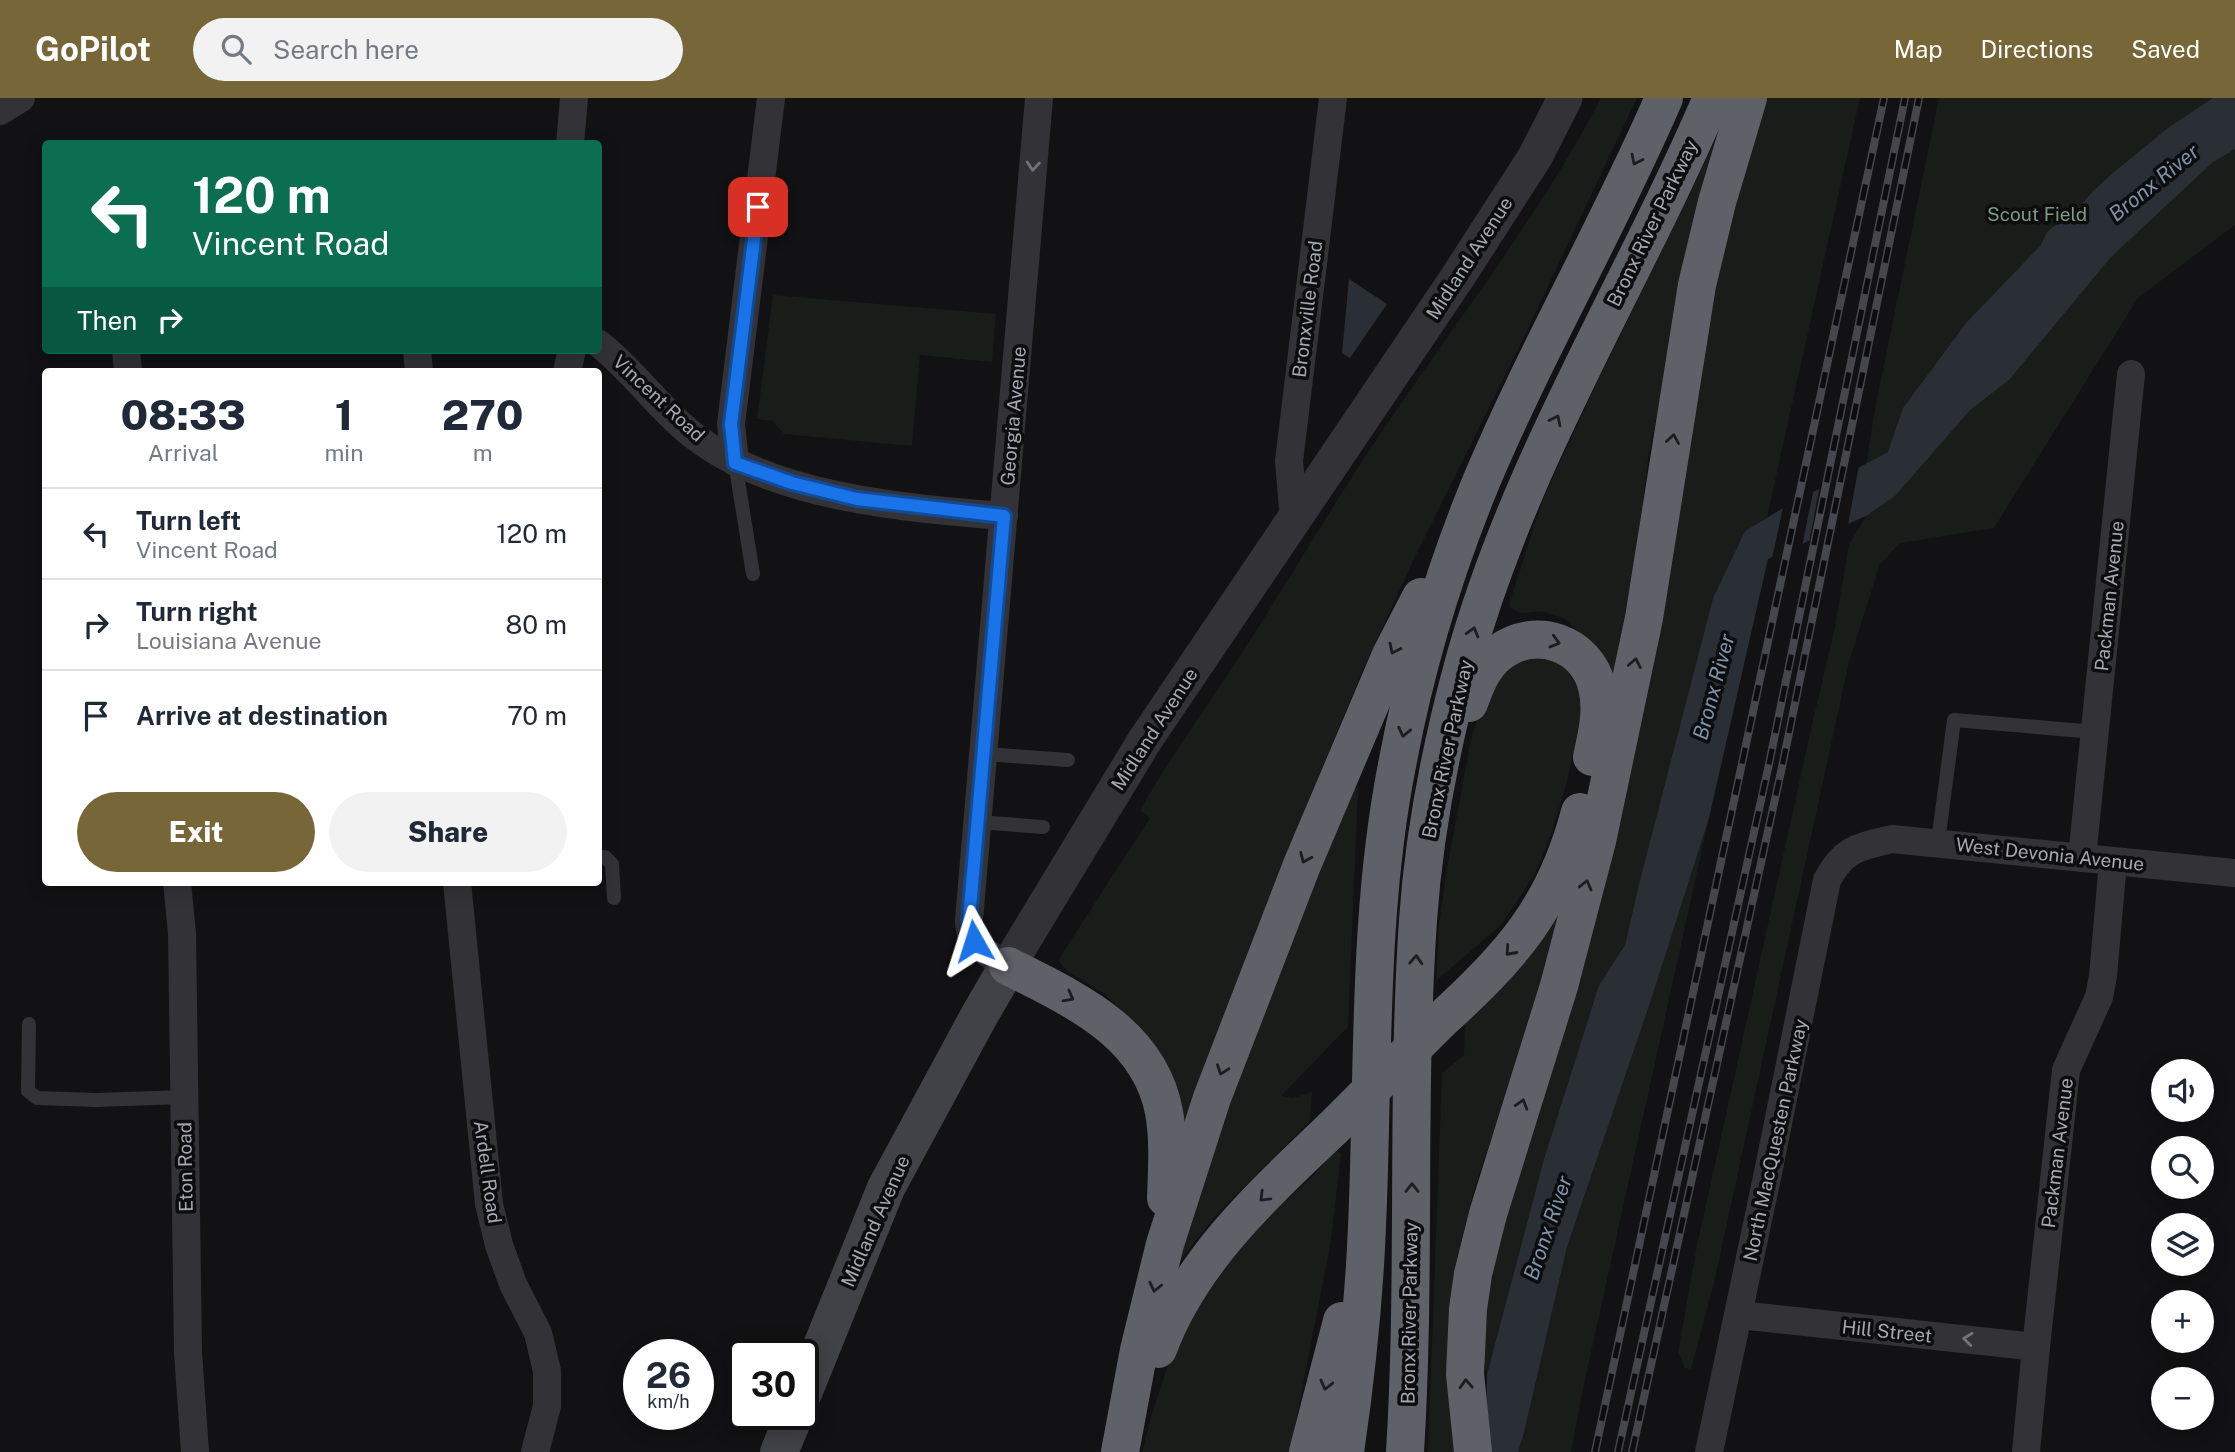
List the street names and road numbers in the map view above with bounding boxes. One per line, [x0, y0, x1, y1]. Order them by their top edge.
street label: Bronx River Parkway [1602, 136, 1702, 310]
street label: Midland Avenue [1421, 193, 1517, 323]
street label: Bronxville Road [1288, 239, 1326, 379]
street label: Georgia Avenue [996, 346, 1030, 486]
street label: Vincent Road [609, 350, 709, 446]
street label: Packman Avenue [2090, 520, 2128, 672]
street label: Bronx River Parkway [1417, 658, 1477, 840]
street label: Midland Avenue [1106, 664, 1202, 794]
street label: West Devonia Avenue [1955, 833, 2145, 875]
street label: North MacQuesten Parkway [1739, 1017, 1811, 1263]
street label: Packman Avenue [2037, 1077, 2077, 1229]
street label: Ardell Road [470, 1119, 506, 1225]
street label: Eton Road [173, 1122, 197, 1212]
street label: Midland Avenue [836, 1152, 914, 1290]
street label: Bronx River Parkway [1396, 1222, 1422, 1404]
street label: Hill Street [1841, 1315, 1933, 1347]

